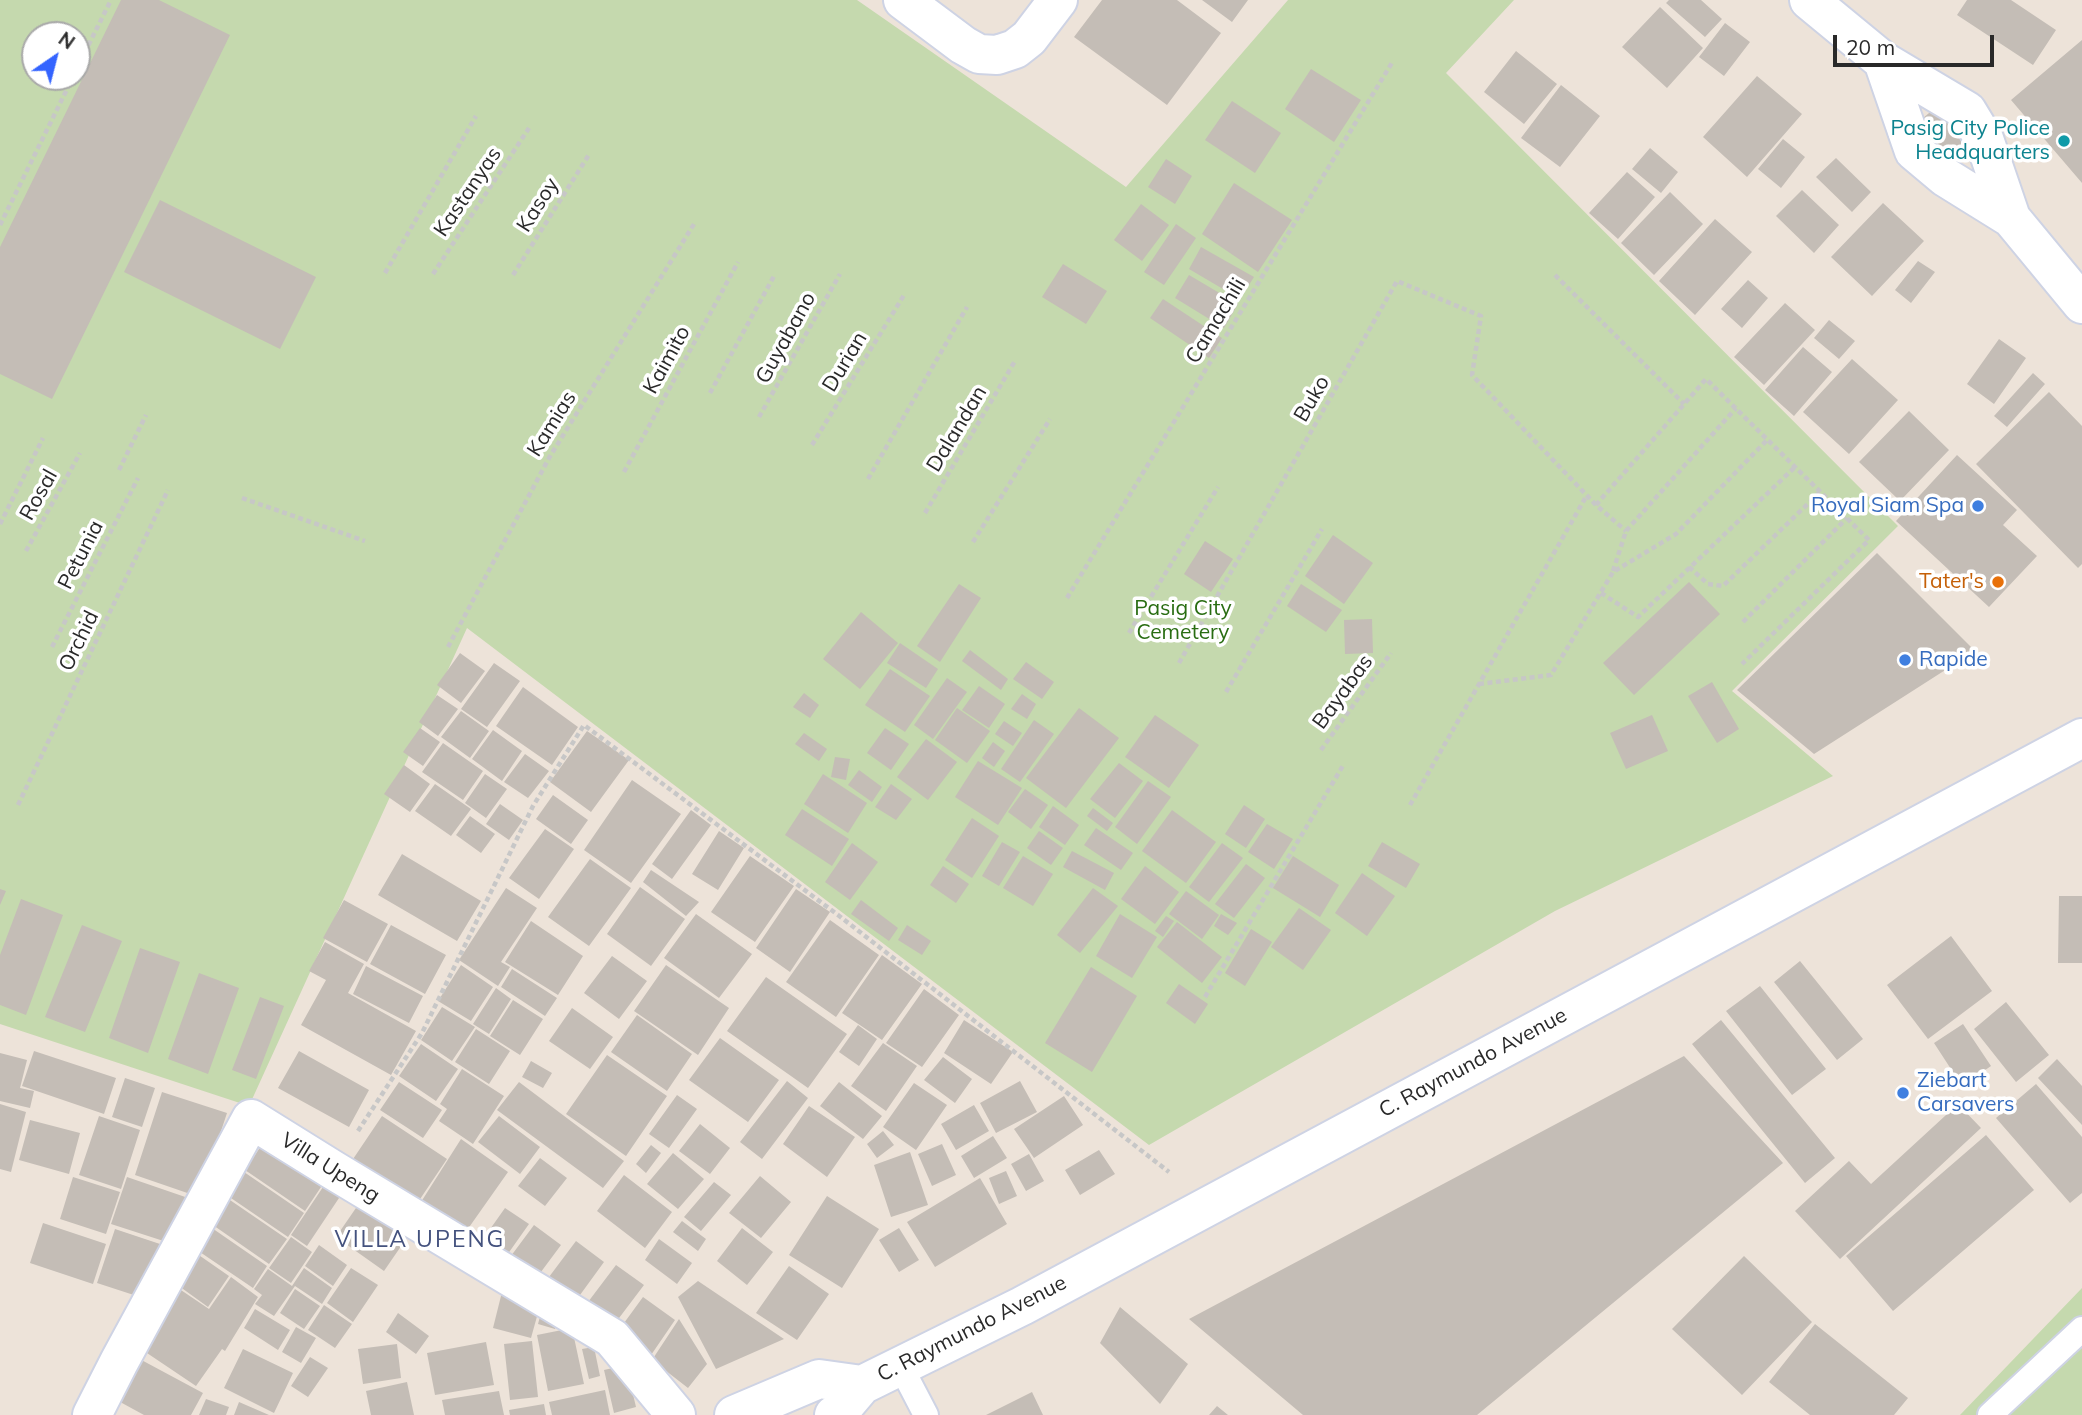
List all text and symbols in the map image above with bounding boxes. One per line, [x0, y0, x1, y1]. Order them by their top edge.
north arrow [21, 21, 91, 91]
scale bar [1837, 21, 1998, 65]
text: N [54, 26, 80, 54]
text: 20 m [1846, 34, 1895, 60]
place label: Pasig City Police Headquarters [1890, 116, 2050, 166]
marker: Pasig City Police Headquarters [2056, 133, 2072, 149]
street label: Kastanyas [429, 143, 507, 241]
street label: Kasoy [512, 173, 564, 237]
street label: Camachili [1181, 274, 1251, 368]
street label: Guyabano [751, 288, 821, 388]
street label: Kaimito [638, 322, 696, 398]
street label: Durian [817, 328, 873, 396]
street label: Buko [1289, 372, 1335, 426]
street label: Dalandan [922, 381, 992, 477]
street label: Kamias [522, 387, 582, 461]
street label: Rosal [15, 465, 63, 525]
place label: Royal Siam Spa [1811, 493, 1964, 519]
marker: Royal Siam Spa [1970, 498, 1986, 514]
street label: Petunia [53, 516, 109, 594]
place label: Tater's [1919, 569, 1984, 595]
marker: Tater's [1990, 574, 2006, 590]
park label: Pasig City Cemetery [1134, 596, 1232, 646]
street label: Orchid [54, 607, 104, 675]
place label: Rapide [1919, 647, 1988, 673]
street label: Bayabas [1308, 650, 1378, 734]
marker: Rapide [1897, 652, 1913, 668]
street label: C. Raymundo Avenue [1375, 1003, 1571, 1123]
place label: Ziebart Carsavers [1917, 1068, 2014, 1118]
marker: Ziebart Carsavers [1895, 1085, 1911, 1101]
street label: Villa Upeng [276, 1128, 384, 1208]
district label: VILLA UPENG [336, 1226, 504, 1254]
street label: C. Raymundo Avenue [873, 1270, 1071, 1388]

